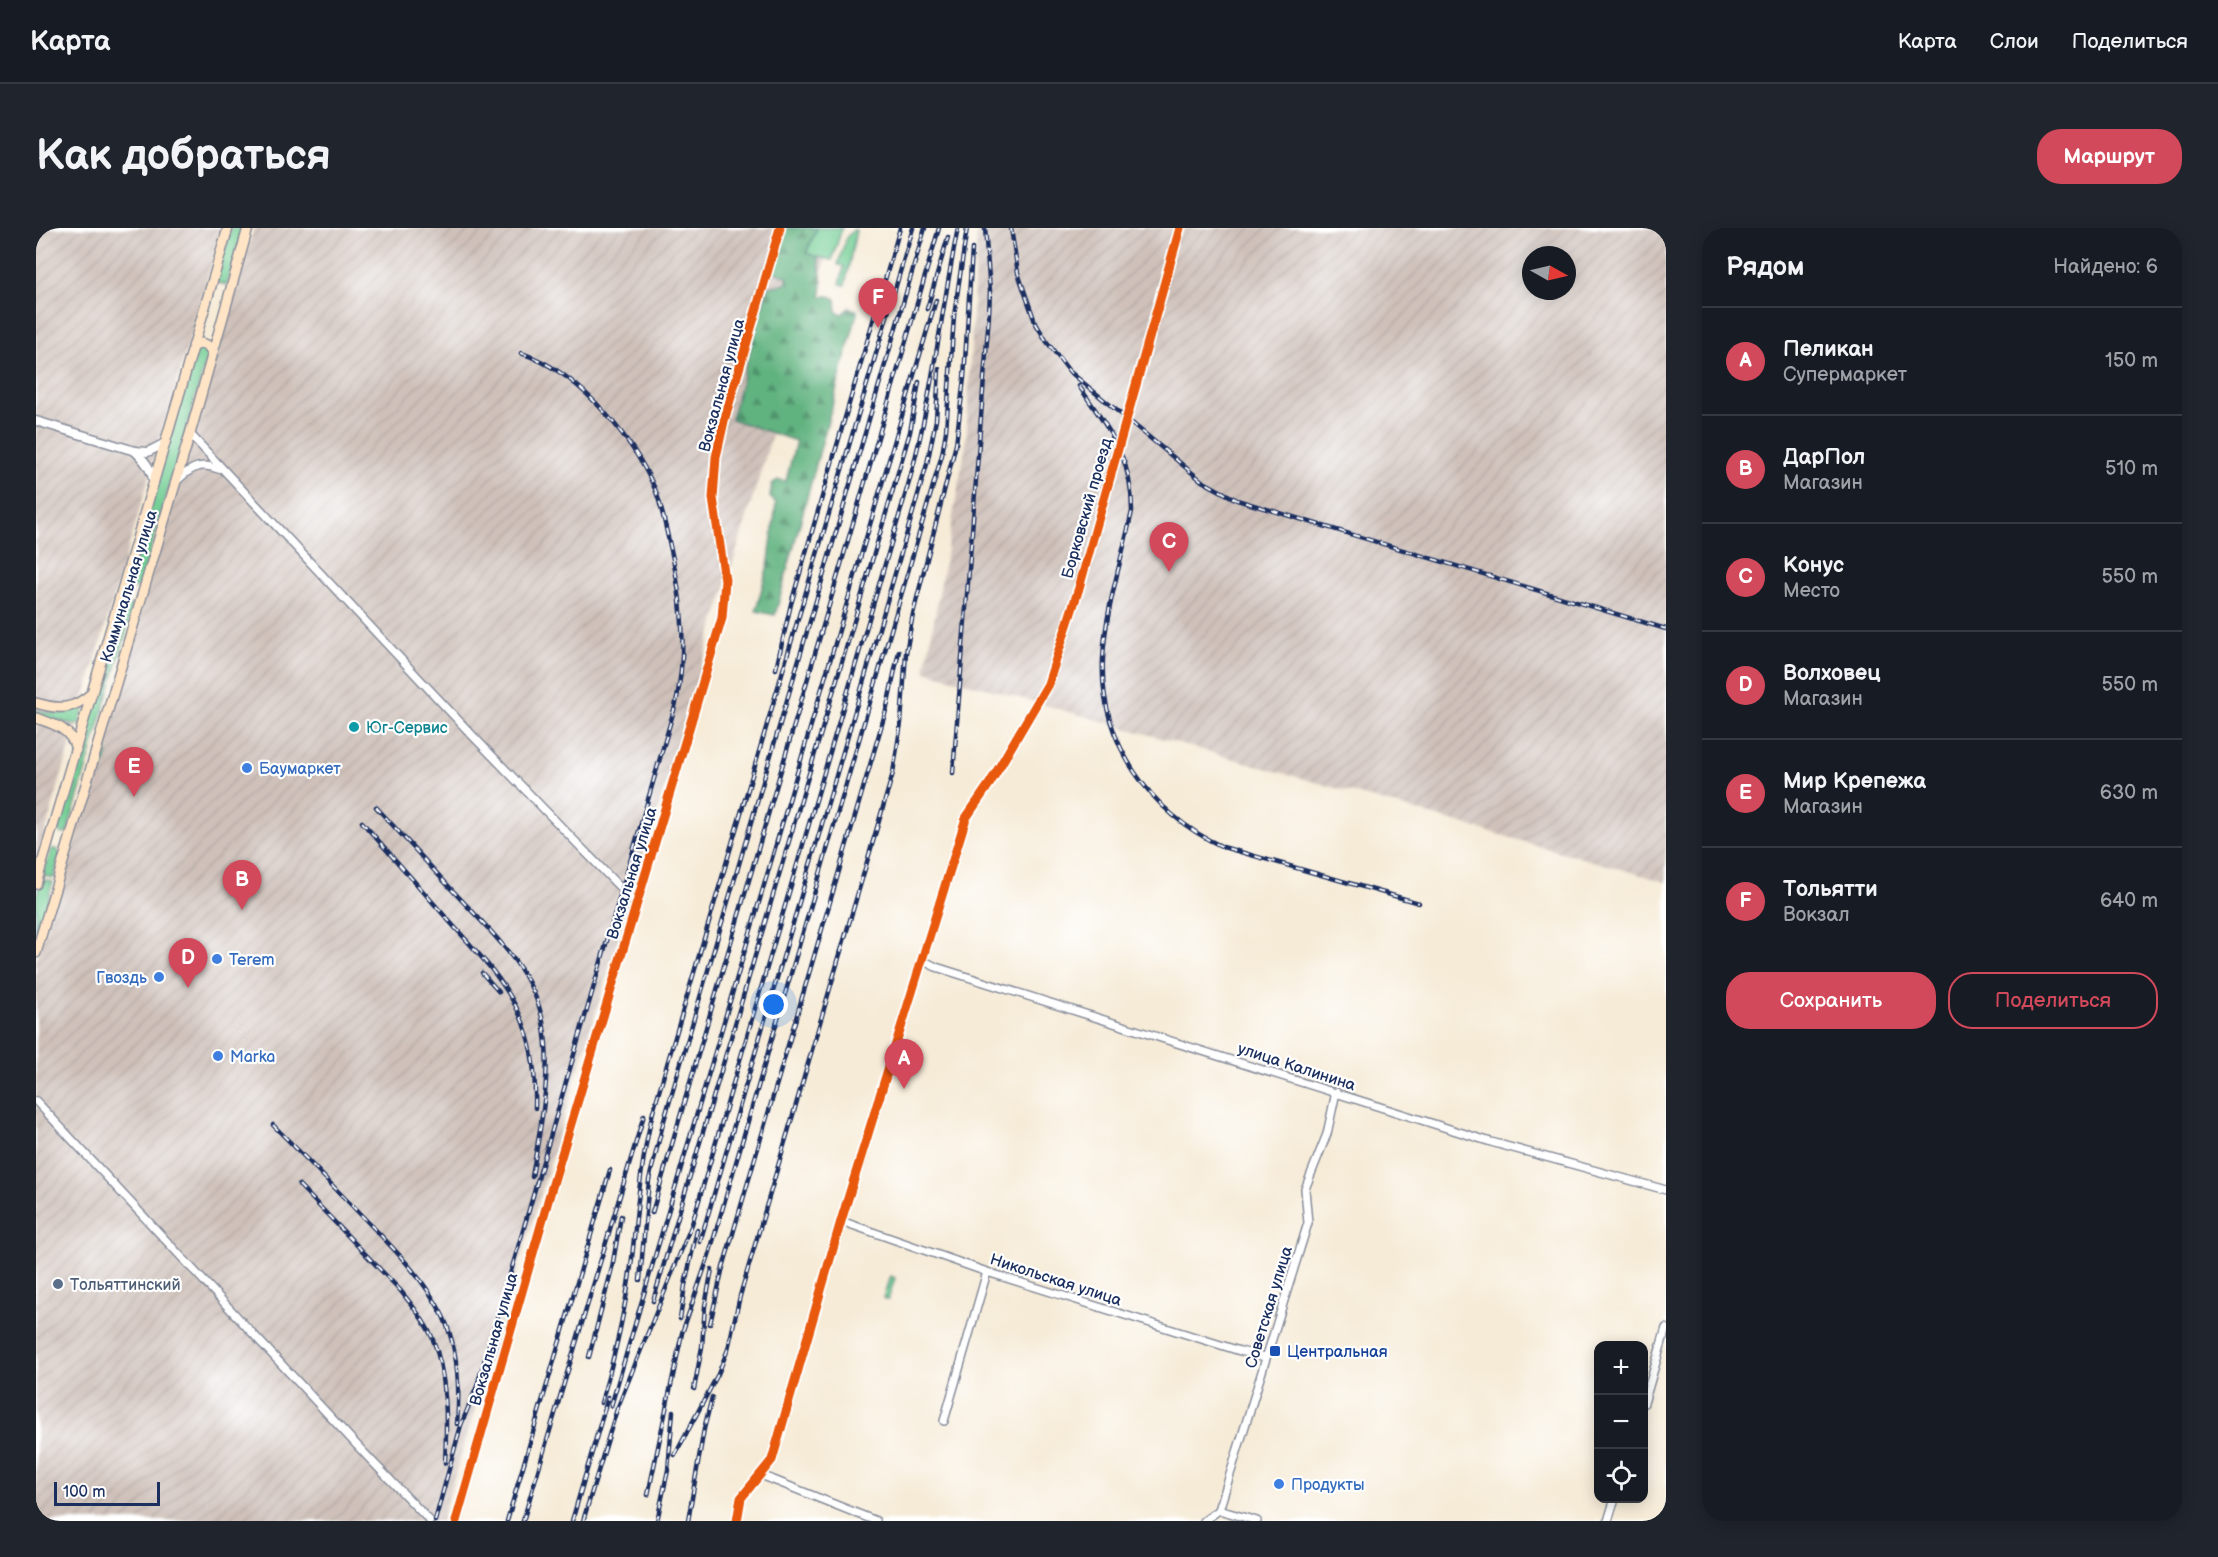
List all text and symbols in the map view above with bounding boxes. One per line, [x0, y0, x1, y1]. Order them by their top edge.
text: Карта [30, 25, 110, 58]
text: Карта [1898, 29, 1957, 54]
text: Слои [1990, 29, 2039, 54]
text: Поделиться [2072, 29, 2188, 54]
button: Маршрут [2037, 129, 2182, 184]
text: Как добраться [36, 131, 331, 182]
north arrow [1522, 246, 1576, 300]
text: Рядом [1726, 252, 1804, 283]
text: Найдено: 6 [2053, 255, 2158, 279]
pin: F [858, 279, 898, 328]
street label: Вокзальная улица [696, 316, 750, 454]
text: Пеликан [1783, 336, 1874, 363]
text: A [1739, 349, 1752, 373]
text: 150 m [2105, 349, 2158, 373]
text: Супермаркет [1783, 363, 1907, 387]
street label: Борковский проезд [1058, 436, 1117, 581]
text: ДарПол [1783, 444, 1865, 471]
text: B [1738, 457, 1753, 481]
text: 510 m [2105, 457, 2158, 481]
text: Магазин [1783, 471, 1863, 495]
street label: Коммунальная улица [97, 507, 162, 665]
pin: C [1150, 522, 1188, 572]
text: Конус [1783, 552, 1844, 579]
text: C [1738, 565, 1753, 589]
text: 550 m [2101, 565, 2158, 589]
text: Место [1783, 579, 1840, 603]
text: Волховец [1783, 660, 1881, 687]
text: D [1739, 673, 1752, 697]
text: 550 m [2101, 673, 2158, 697]
text: Магазин [1783, 687, 1863, 711]
place label: Юг-Сервис [366, 719, 448, 738]
marker: Юг-Сервис [347, 720, 361, 734]
pin: E [114, 748, 154, 797]
place label: Баумаркет [259, 760, 341, 779]
marker: Баумаркет [240, 761, 254, 775]
text: Мир Крепежа [1783, 768, 1926, 795]
text: E [1739, 781, 1752, 805]
text: 630 m [2100, 781, 2158, 805]
text: Магазин [1783, 795, 1863, 819]
street label: Вокзальная улица [603, 805, 662, 942]
pin: B [222, 860, 262, 910]
text: Тольятти [1783, 876, 1878, 903]
text: F [1739, 889, 1752, 913]
text: 640 m [2100, 889, 2158, 913]
text: Вокзал [1783, 903, 1850, 927]
pin: D [168, 938, 208, 988]
place label: Terem [229, 951, 275, 970]
marker: Terem [210, 952, 224, 966]
place label: Гвоздь [96, 969, 147, 988]
marker: Гвоздь [152, 970, 166, 984]
button: Сохранить [1726, 972, 1936, 1029]
button: Поделиться [1948, 972, 2158, 1029]
your location [759, 990, 788, 1019]
street label: улица Калинина [1235, 1039, 1358, 1096]
pin: A [884, 1040, 924, 1089]
place label: Marka [230, 1048, 275, 1067]
marker: Marka [211, 1049, 225, 1063]
street label: Советская улица [1242, 1244, 1297, 1371]
street label: Никольская улица [987, 1250, 1124, 1311]
street label: Вокзальная улица [466, 1270, 523, 1408]
place label: Тольяттинский [70, 1276, 181, 1295]
marker: Тольяттинский [51, 1277, 65, 1291]
map controls [1594, 1341, 1648, 1503]
button: + [1594, 1341, 1648, 1395]
place label: Центральная [1287, 1343, 1388, 1362]
marker: Центральная [1268, 1344, 1282, 1358]
button: − [1594, 1395, 1648, 1449]
button: locate [1594, 1449, 1648, 1503]
place label: Продукты [1291, 1476, 1364, 1495]
marker: Продукты [1272, 1477, 1286, 1491]
scale bar [54, 1479, 160, 1506]
text: 100 m [63, 1483, 106, 1502]

